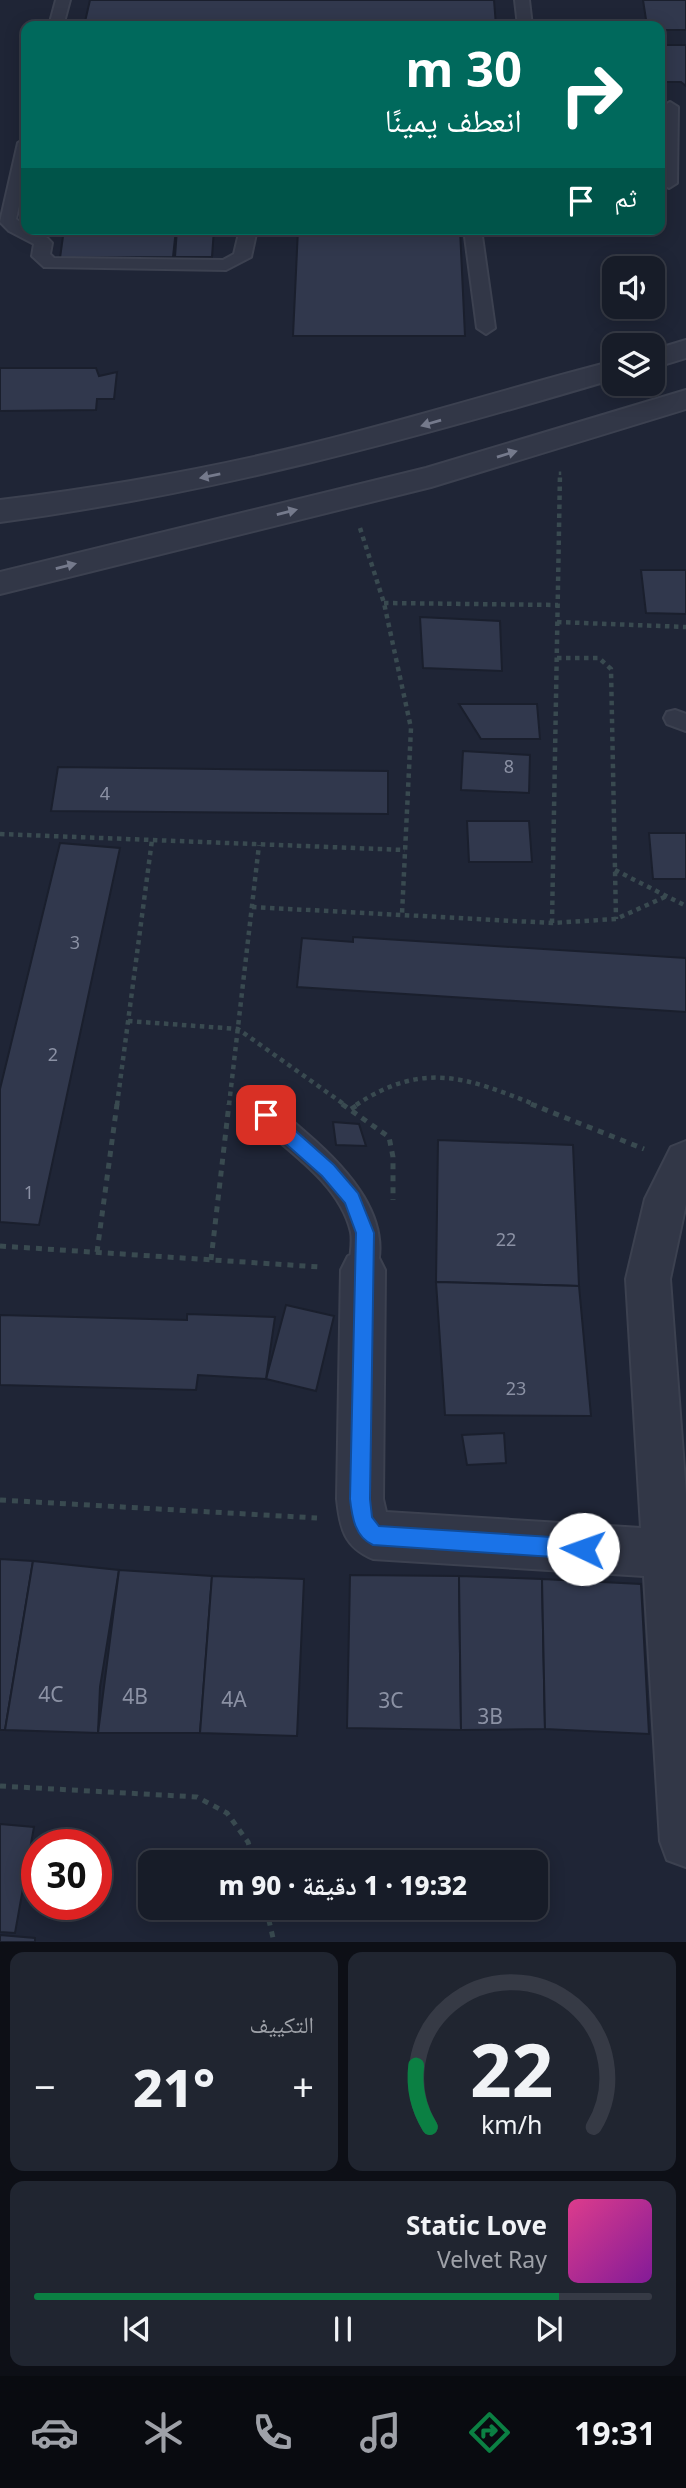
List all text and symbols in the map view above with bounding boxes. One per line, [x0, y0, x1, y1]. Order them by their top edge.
text: 30 m [405, 35, 522, 101]
icon: right [546, 49, 637, 140]
text: انعطف يمينًا [385, 98, 522, 141]
text: ثم [614, 179, 637, 215]
icon: arrive [562, 182, 600, 220]
map controls [602, 256, 665, 396]
button: sound [602, 256, 665, 319]
button: layers [602, 333, 665, 396]
one-way arrow [420, 419, 441, 429]
one-way arrow [497, 448, 518, 458]
one-way arrow [199, 471, 221, 482]
one-way arrow [276, 507, 298, 518]
one-way arrow [55, 560, 77, 571]
house number: 8 [504, 754, 514, 778]
house number: 4 [100, 781, 110, 805]
house number: 3 [70, 930, 80, 954]
house number: 2 [48, 1042, 58, 1066]
pin [236, 1085, 296, 1145]
icon: arrive [247, 1096, 285, 1134]
house number: 1 [24, 1180, 34, 1204]
house number: 22 [496, 1227, 516, 1251]
house number: 23 [506, 1376, 526, 1400]
position arrow [546, 1512, 620, 1586]
house number: 4C [38, 1680, 64, 1708]
house number: 4B [122, 1682, 148, 1710]
house number: 4A [221, 1685, 247, 1713]
house number: 3C [378, 1686, 404, 1714]
house number: 3B [477, 1702, 503, 1730]
speed limit sign: 30 [21, 1829, 112, 1920]
text: 19:32 · 1 دقيقة · 90 m [219, 1867, 467, 1903]
text: التكييف [249, 2008, 314, 2040]
text: 22 [470, 2020, 554, 2119]
text: 21° [133, 2051, 215, 2122]
text: − [34, 2060, 56, 2112]
text: + [292, 2060, 314, 2112]
text: km/h [481, 2107, 543, 2141]
text: Static Love [406, 2207, 547, 2243]
text: Velvet Ray [437, 2243, 547, 2275]
icon: previous [118, 2310, 156, 2348]
icon: pause [324, 2310, 362, 2348]
icon: next [530, 2310, 568, 2348]
icon: car [30, 2408, 79, 2457]
icon: climate [139, 2408, 188, 2457]
icon: phone [248, 2408, 297, 2457]
icon: music [356, 2408, 405, 2457]
icon: directions [465, 2408, 514, 2457]
text: 19:31 [574, 2411, 656, 2454]

